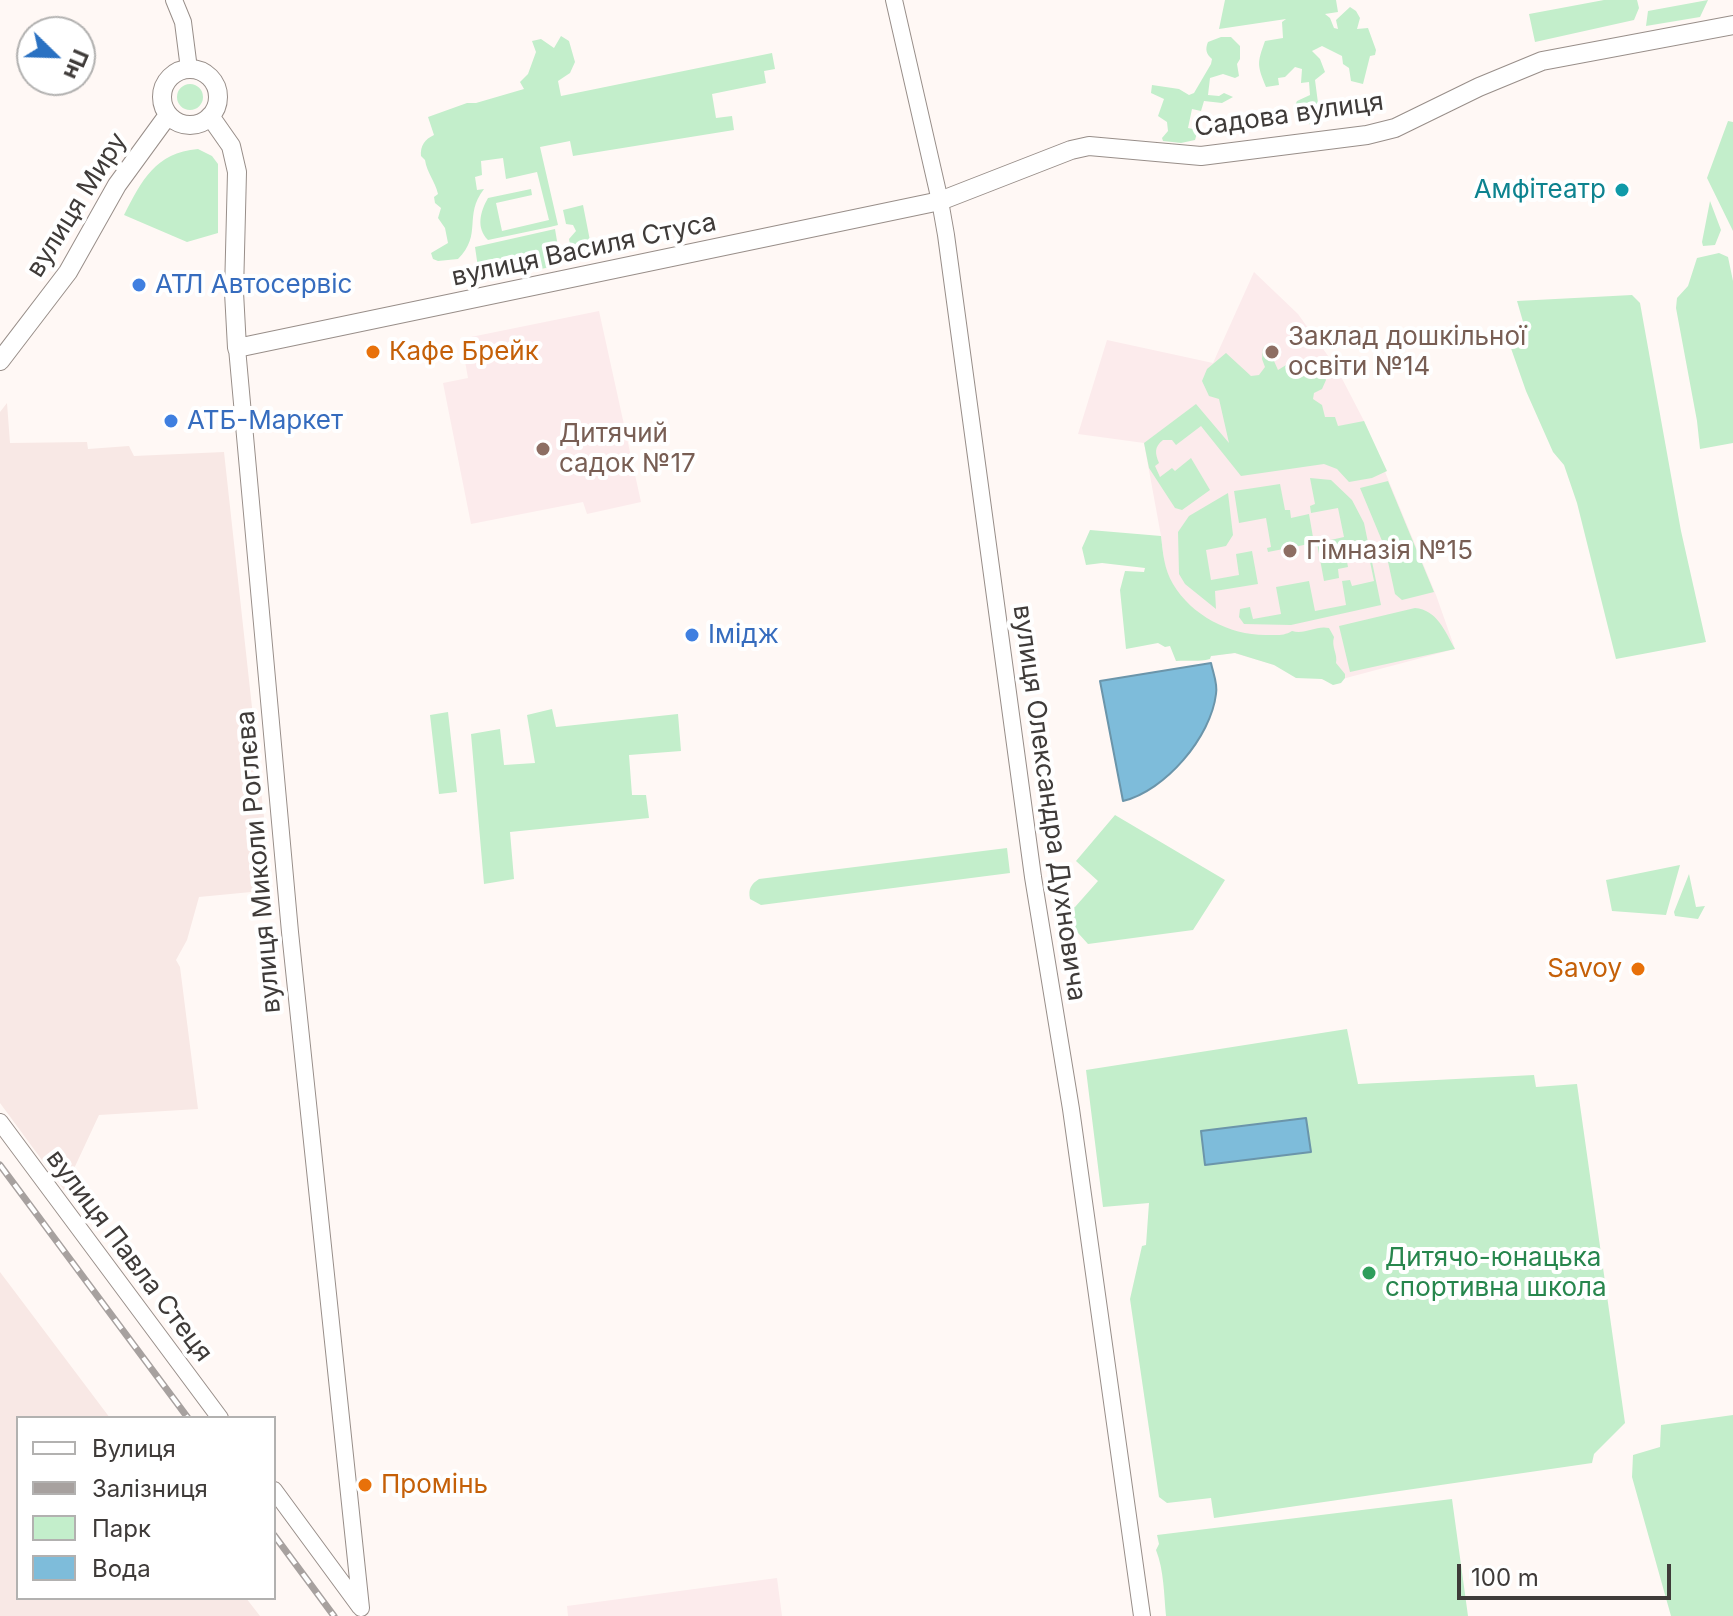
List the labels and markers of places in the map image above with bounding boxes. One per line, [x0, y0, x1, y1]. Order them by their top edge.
place label: Амфітеатр [1474, 174, 1606, 206]
marker: Амфітеатр [1613, 181, 1631, 199]
place label: АТЛ Автосервіс [155, 269, 352, 301]
marker: АТЛ Автосервіс [130, 276, 148, 294]
place label: Заклад дошкільної освіти №14 [1288, 321, 1526, 382]
place label: Кафе Брейк [389, 336, 539, 368]
marker: Кафе Брейк [364, 343, 382, 361]
marker: Заклад дошкільної освіти №14 [1263, 343, 1281, 361]
place label: АТБ-Маркет [187, 405, 343, 437]
marker: АТБ-Маркет [162, 412, 180, 430]
place label: Дитячий садок №17 [559, 418, 696, 480]
marker: Дитячий садок №17 [534, 440, 552, 458]
place label: Гімназія №15 [1306, 535, 1473, 567]
marker: Гімназія №15 [1281, 542, 1299, 560]
place label: Імідж [708, 619, 779, 651]
marker: Імідж [683, 626, 701, 644]
place label: Savoy [1547, 953, 1622, 985]
marker: Savoy [1629, 960, 1647, 978]
place label: Дитячо-юнацька спортивна школа [1385, 1242, 1607, 1304]
marker: Дитячо-юнацька спортивна школа [1360, 1264, 1378, 1282]
place label: Промінь [381, 1469, 488, 1501]
marker: Промінь [356, 1476, 374, 1494]

